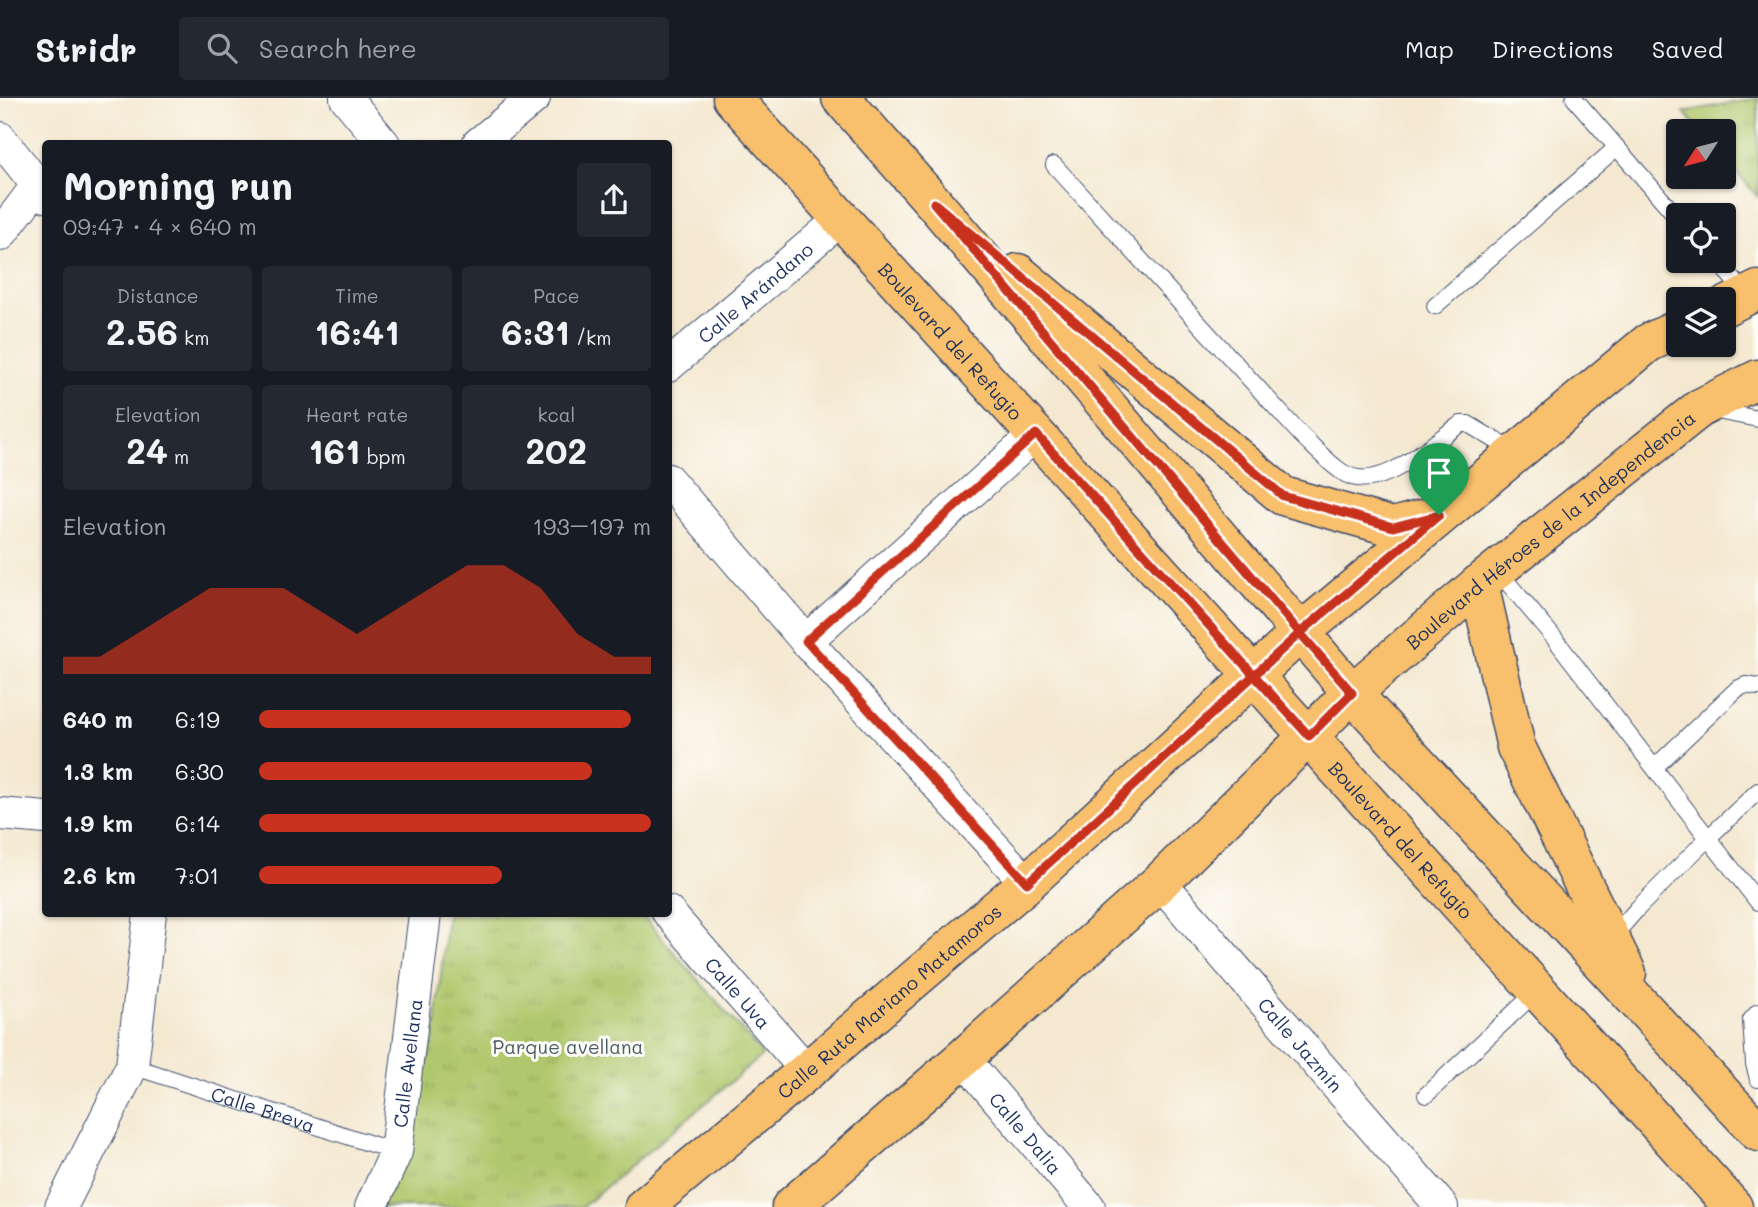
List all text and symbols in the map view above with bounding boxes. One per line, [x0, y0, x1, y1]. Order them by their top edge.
search box [179, 17, 669, 80]
text: Stridr [35, 27, 137, 70]
icon: search [203, 29, 241, 67]
text: Search here [259, 31, 417, 65]
text: Map [1405, 33, 1454, 64]
text: Directions [1492, 33, 1614, 64]
text: Saved [1652, 33, 1723, 64]
north arrow [1666, 119, 1736, 189]
map controls [1666, 119, 1736, 357]
text: Morning run [63, 160, 293, 210]
button: share [577, 163, 651, 237]
button: locate [1666, 203, 1736, 273]
text: 09:47 · 4 × 640 m [63, 211, 257, 241]
street label: Calle Arándano [692, 236, 818, 348]
street label: Boulevard del Refugio [873, 257, 1029, 425]
text: Distance [117, 283, 199, 308]
text: Time [335, 283, 379, 308]
text: Pace [533, 283, 580, 308]
button: layers [1666, 287, 1736, 357]
text: 2.56 [106, 308, 178, 354]
text: 16:41 [314, 308, 400, 354]
text: 6:31 [501, 308, 570, 354]
text: km [178, 325, 209, 350]
text: /km [570, 325, 611, 350]
text: Elevation [115, 402, 200, 427]
text: Heart rate [306, 402, 408, 427]
text: kcal [537, 402, 575, 427]
street label: Boulevard Héroes de la Independencia [1400, 405, 1700, 654]
text: 24 [126, 427, 168, 473]
text: 161 [308, 427, 361, 473]
text: 202 [526, 427, 587, 473]
pin [1409, 443, 1469, 515]
text: m [168, 444, 189, 469]
text: bpm [361, 444, 406, 469]
icon: arrive [1420, 454, 1458, 492]
text: Elevation [63, 511, 166, 541]
text: 193–197 m [532, 511, 651, 541]
text: 640 m [63, 704, 133, 734]
text: 6:19 [175, 704, 220, 734]
street label: Boulevard del Refugio [1324, 755, 1479, 924]
text: 1.3 km [63, 756, 133, 786]
text: 6:30 [175, 756, 224, 786]
text: 1.9 km [63, 808, 133, 838]
text: 6:14 [175, 808, 220, 838]
text: 2.6 km [63, 860, 136, 890]
text: 7:01 [175, 860, 219, 890]
street label: Calle Ruta Mariano Matamoros [771, 898, 1006, 1104]
street label: Calle Uva [700, 951, 777, 1034]
street label: Calle Jazmín [1253, 992, 1349, 1097]
street label: Calle Avellana [387, 997, 427, 1129]
park label: Parque avellana [493, 1034, 643, 1059]
street label: Calle Breva [208, 1080, 318, 1137]
street label: Calle Dalia [984, 1087, 1068, 1179]

